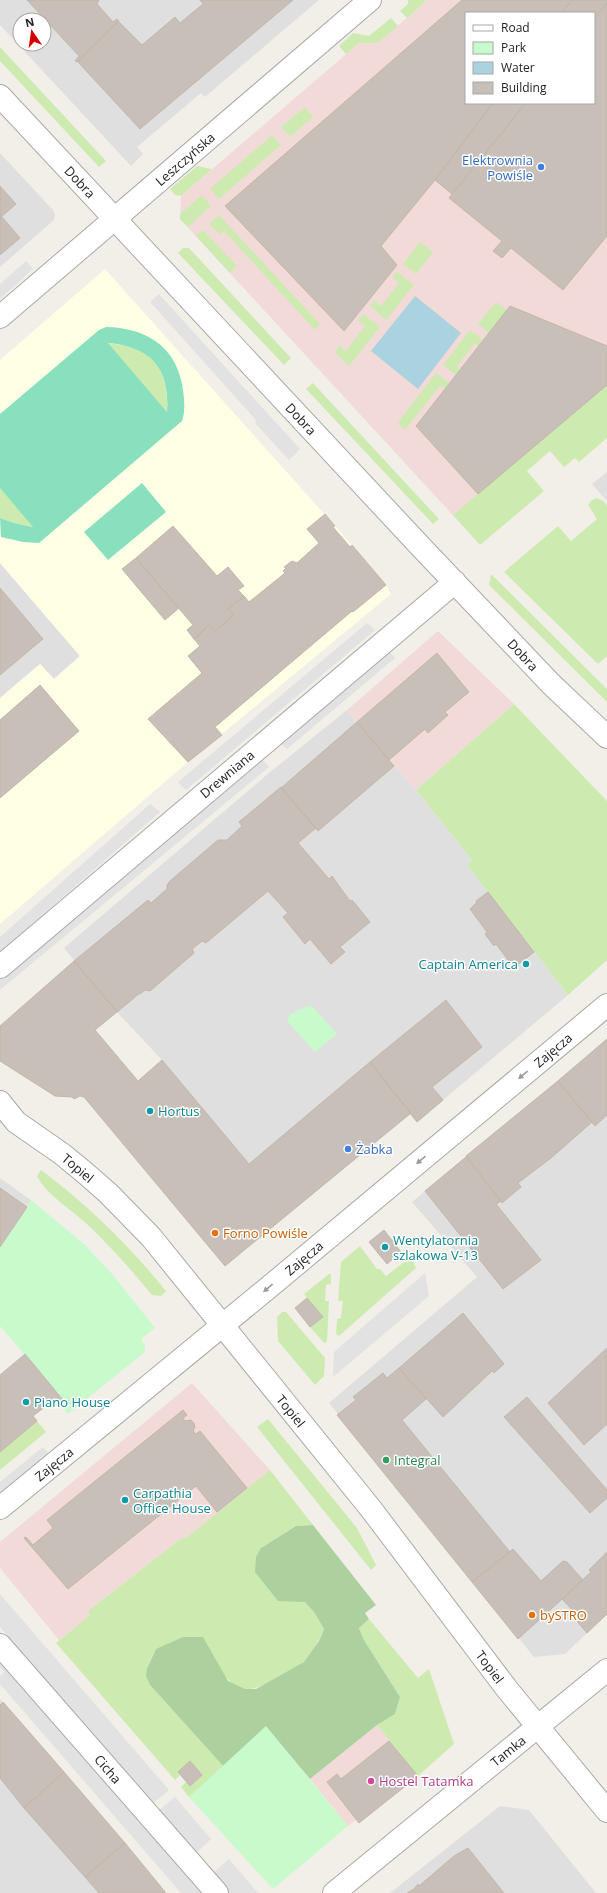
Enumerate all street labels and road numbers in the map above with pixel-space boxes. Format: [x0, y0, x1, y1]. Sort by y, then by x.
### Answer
street label: Leszczyńska [151, 128, 219, 190]
street label: Dobra [61, 162, 99, 202]
street label: Dobra [282, 399, 320, 439]
street label: Dobra [504, 635, 542, 675]
street label: Drewniana [196, 746, 258, 802]
street label: Zajęcza [530, 1029, 576, 1071]
street label: Topiel [58, 1149, 98, 1187]
street label: Zajęcza [281, 1237, 327, 1279]
street label: Topiel [272, 1391, 310, 1431]
street label: Zajęcza [31, 1443, 77, 1485]
street label: Topiel [472, 1647, 508, 1687]
street label: Tamka [487, 1731, 529, 1771]
street label: Cicha [90, 1751, 126, 1787]

